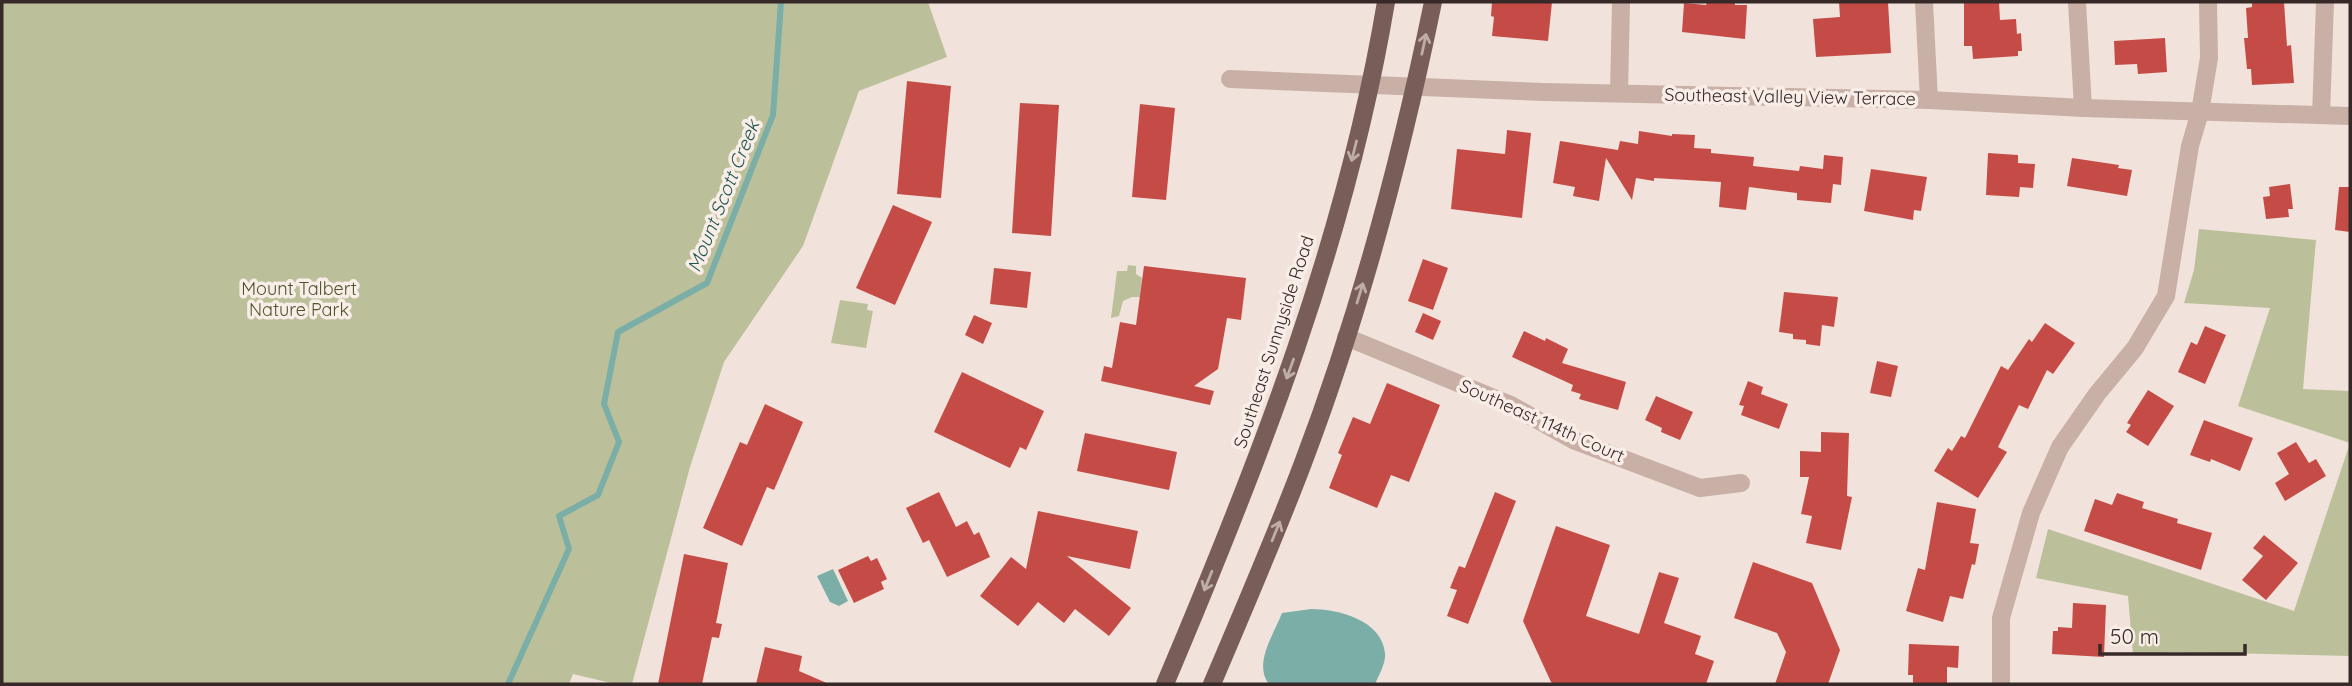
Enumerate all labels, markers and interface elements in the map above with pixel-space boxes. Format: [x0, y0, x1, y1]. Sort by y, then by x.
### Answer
one-way arrow [1417, 33, 1431, 56]
street label: Southeast Valley View Terrace [1664, 83, 1916, 110]
water label: Mount Scott Creek [682, 115, 765, 275]
one-way arrow [1347, 139, 1360, 162]
street label: Southeast Sunnyside Road [1228, 233, 1319, 451]
park label: Mount Talbert Nature Park [241, 277, 357, 321]
one-way arrow [1354, 282, 1367, 304]
one-way arrow [1283, 357, 1295, 379]
street label: Southeast 114th Court [1456, 374, 1628, 467]
one-way arrow [1270, 520, 1283, 542]
one-way arrow [1201, 570, 1214, 591]
scale bar [2100, 612, 2245, 656]
text: 50 m [2110, 623, 2159, 649]

